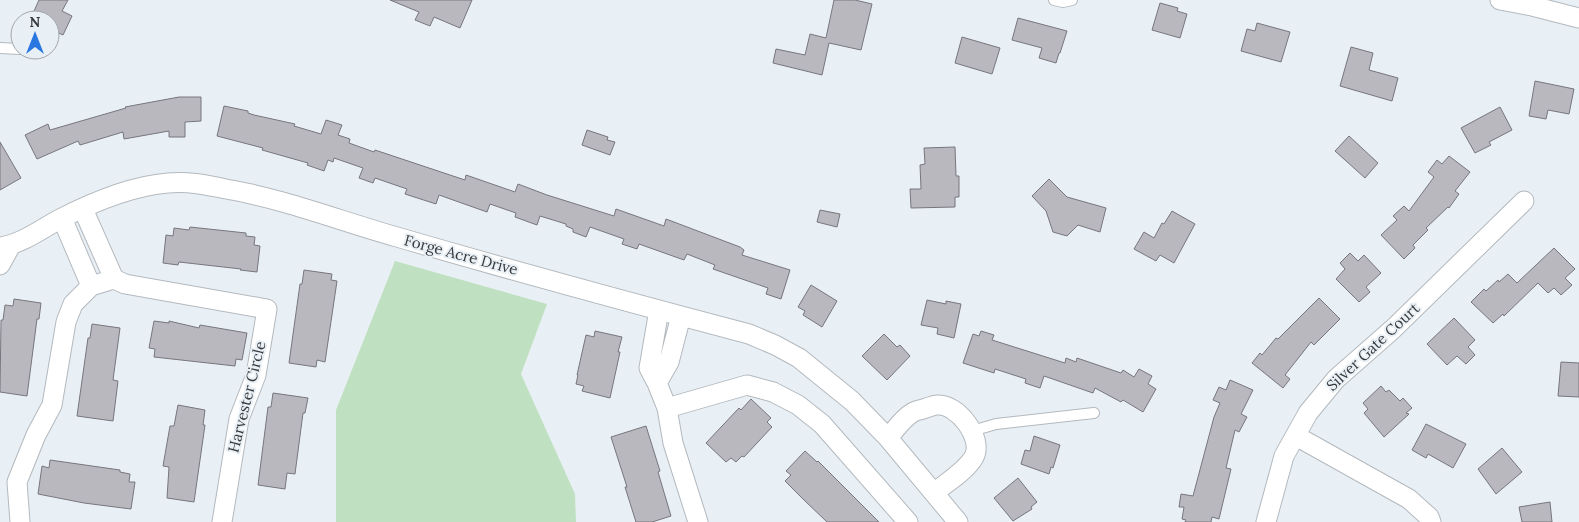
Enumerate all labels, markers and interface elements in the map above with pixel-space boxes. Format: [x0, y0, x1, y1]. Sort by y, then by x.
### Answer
north arrow [10, 10, 60, 60]
text: N [30, 13, 41, 31]
street label: Forge Acre Drive [402, 230, 520, 279]
street label: Silver Gate Court [1322, 299, 1423, 395]
street label: Harvester Circle [223, 339, 270, 455]

